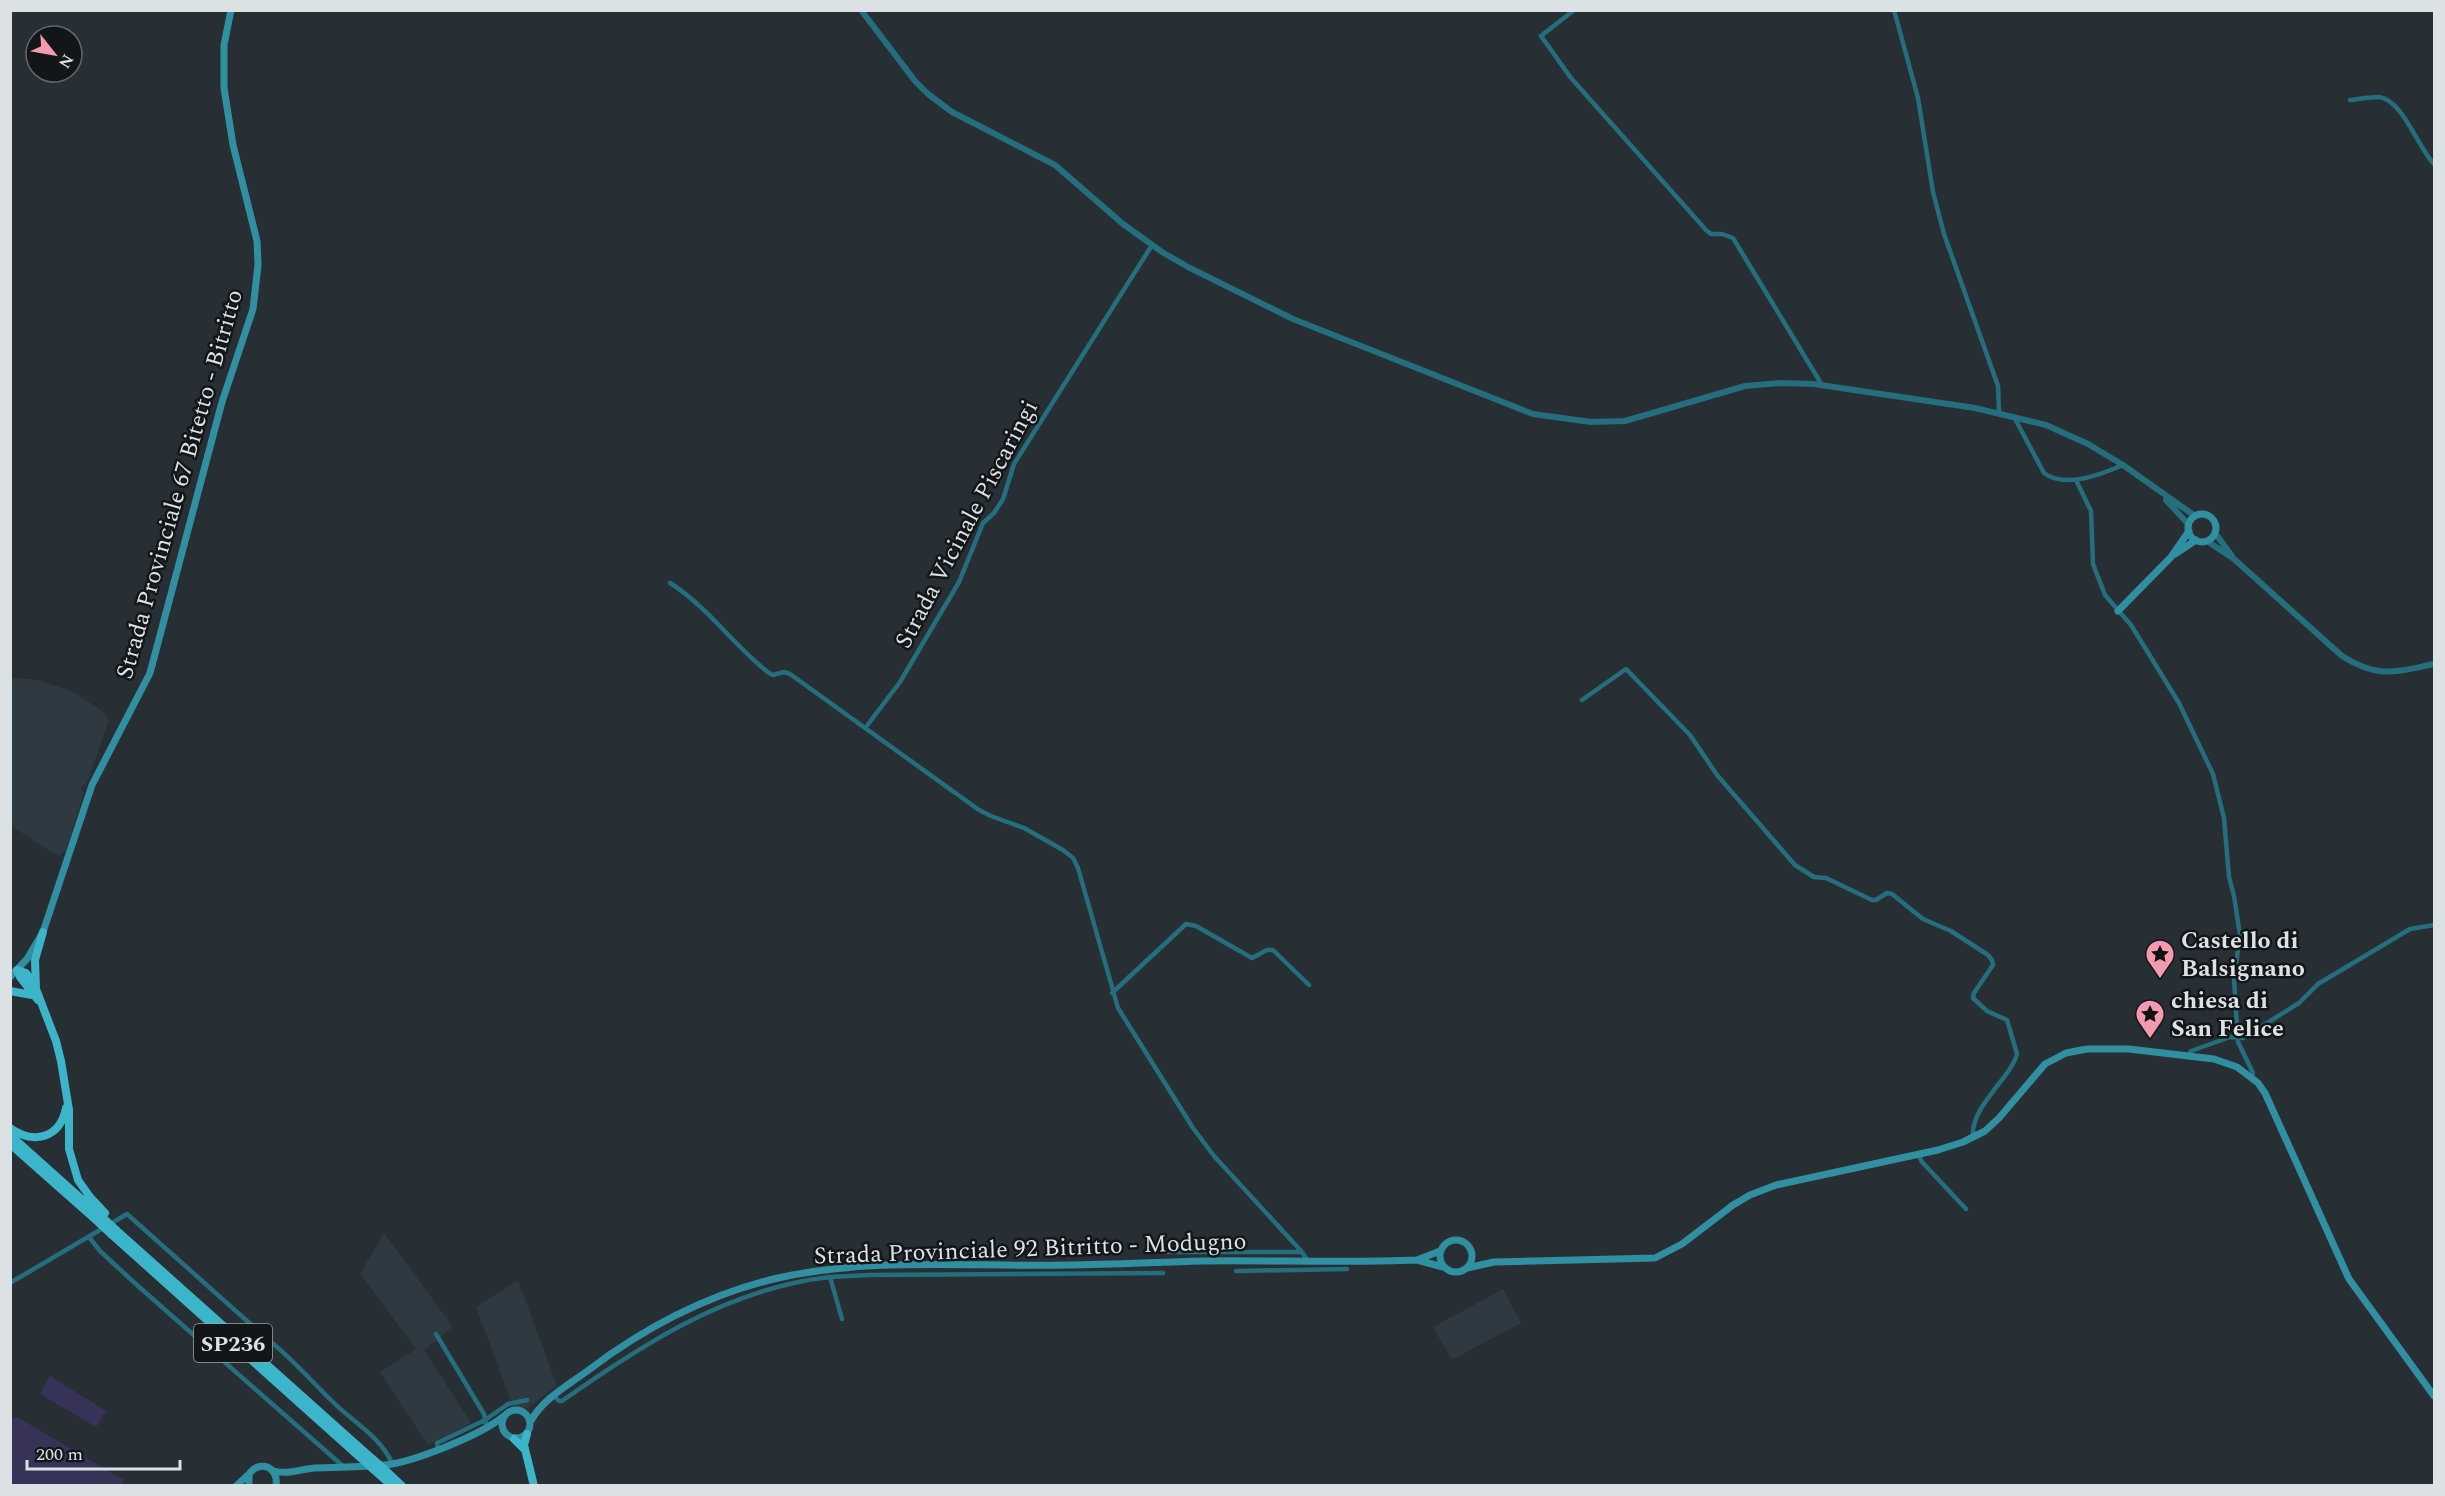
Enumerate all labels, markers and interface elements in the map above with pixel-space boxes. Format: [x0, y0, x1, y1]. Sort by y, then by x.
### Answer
north arrow [24, 24, 84, 84]
text: N [52, 49, 80, 73]
street label: Strada Provinciale 67 Bitetto - Bitritto [107, 285, 253, 683]
street label: Strada Vicinale Piscaringi [886, 394, 1048, 655]
place label: Castello di Balsignano [2181, 923, 2305, 987]
place icon: Castello di Balsignano [2144, 938, 2176, 980]
place label: chiesa di San Felice [2171, 983, 2284, 1047]
place icon: chiesa di San Felice [2134, 998, 2166, 1040]
street label: Strada Provinciale 92 Bitritto - Modugno [813, 1223, 1247, 1275]
road number: SP236 [194, 1324, 272, 1362]
scale bar [27, 1433, 180, 1471]
text: 200 m [36, 1441, 83, 1468]

